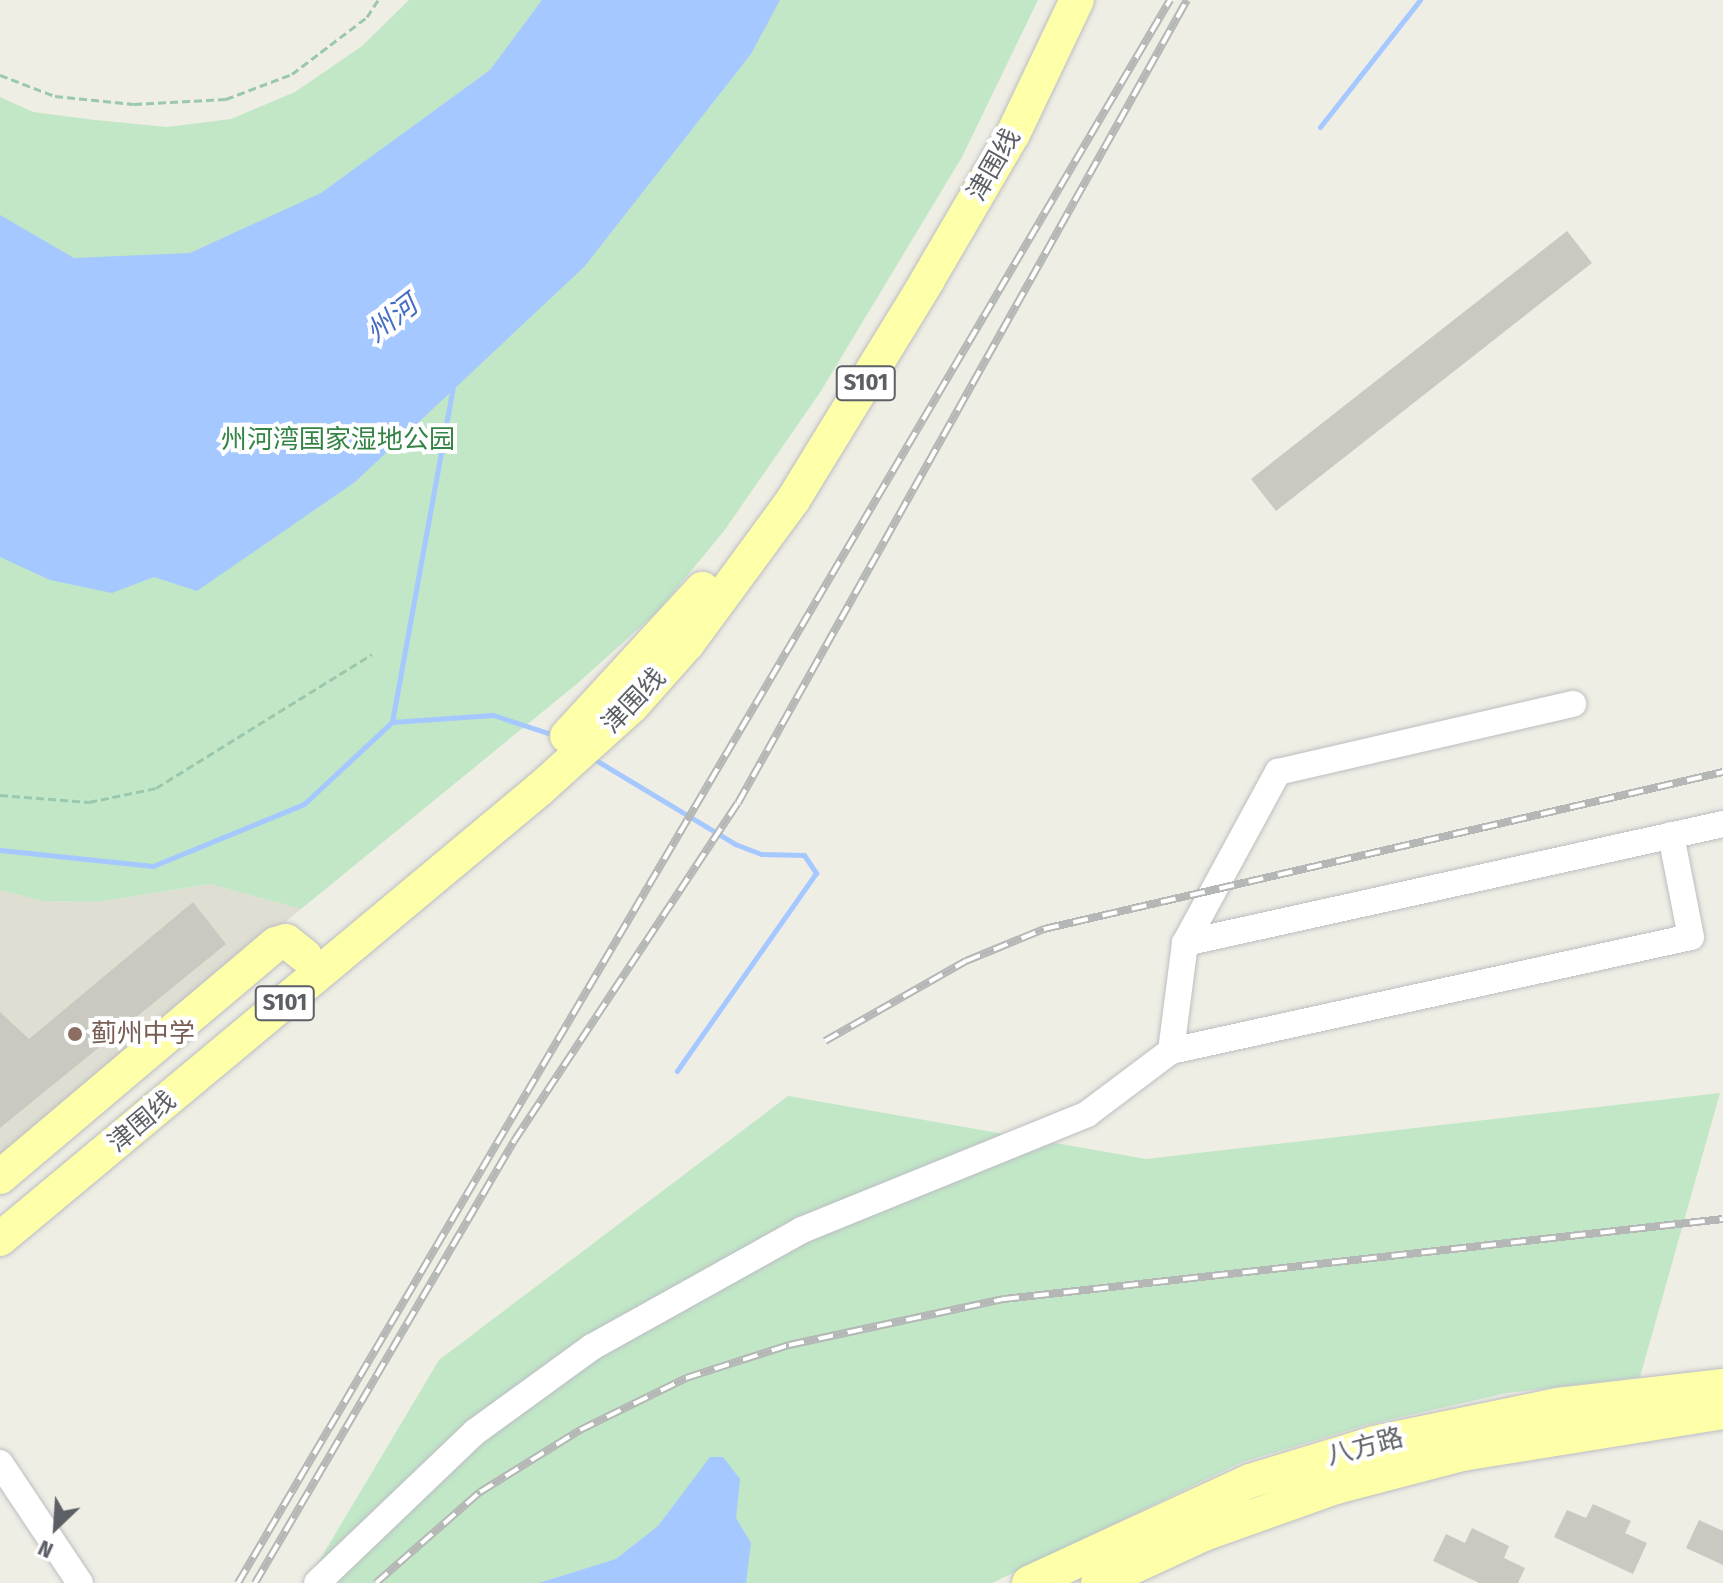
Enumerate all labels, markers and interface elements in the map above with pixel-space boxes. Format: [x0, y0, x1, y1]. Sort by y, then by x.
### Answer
street label: 津围线 [961, 123, 1027, 207]
water label: 州河 [360, 289, 424, 349]
road number: S101 [834, 363, 898, 403]
park label: 州河湾国家湿地公园 [221, 424, 455, 456]
street label: 津围线 [596, 662, 672, 740]
road number: S101 [253, 983, 317, 1023]
place label: 蓟州中学 [91, 1018, 195, 1050]
marker: 蓟州中学 [66, 1025, 84, 1043]
street label: 津围线 [102, 1085, 182, 1159]
street label: 八方路 [1323, 1422, 1407, 1472]
north arrow [16, 1487, 96, 1567]
text: N [34, 1534, 57, 1564]

